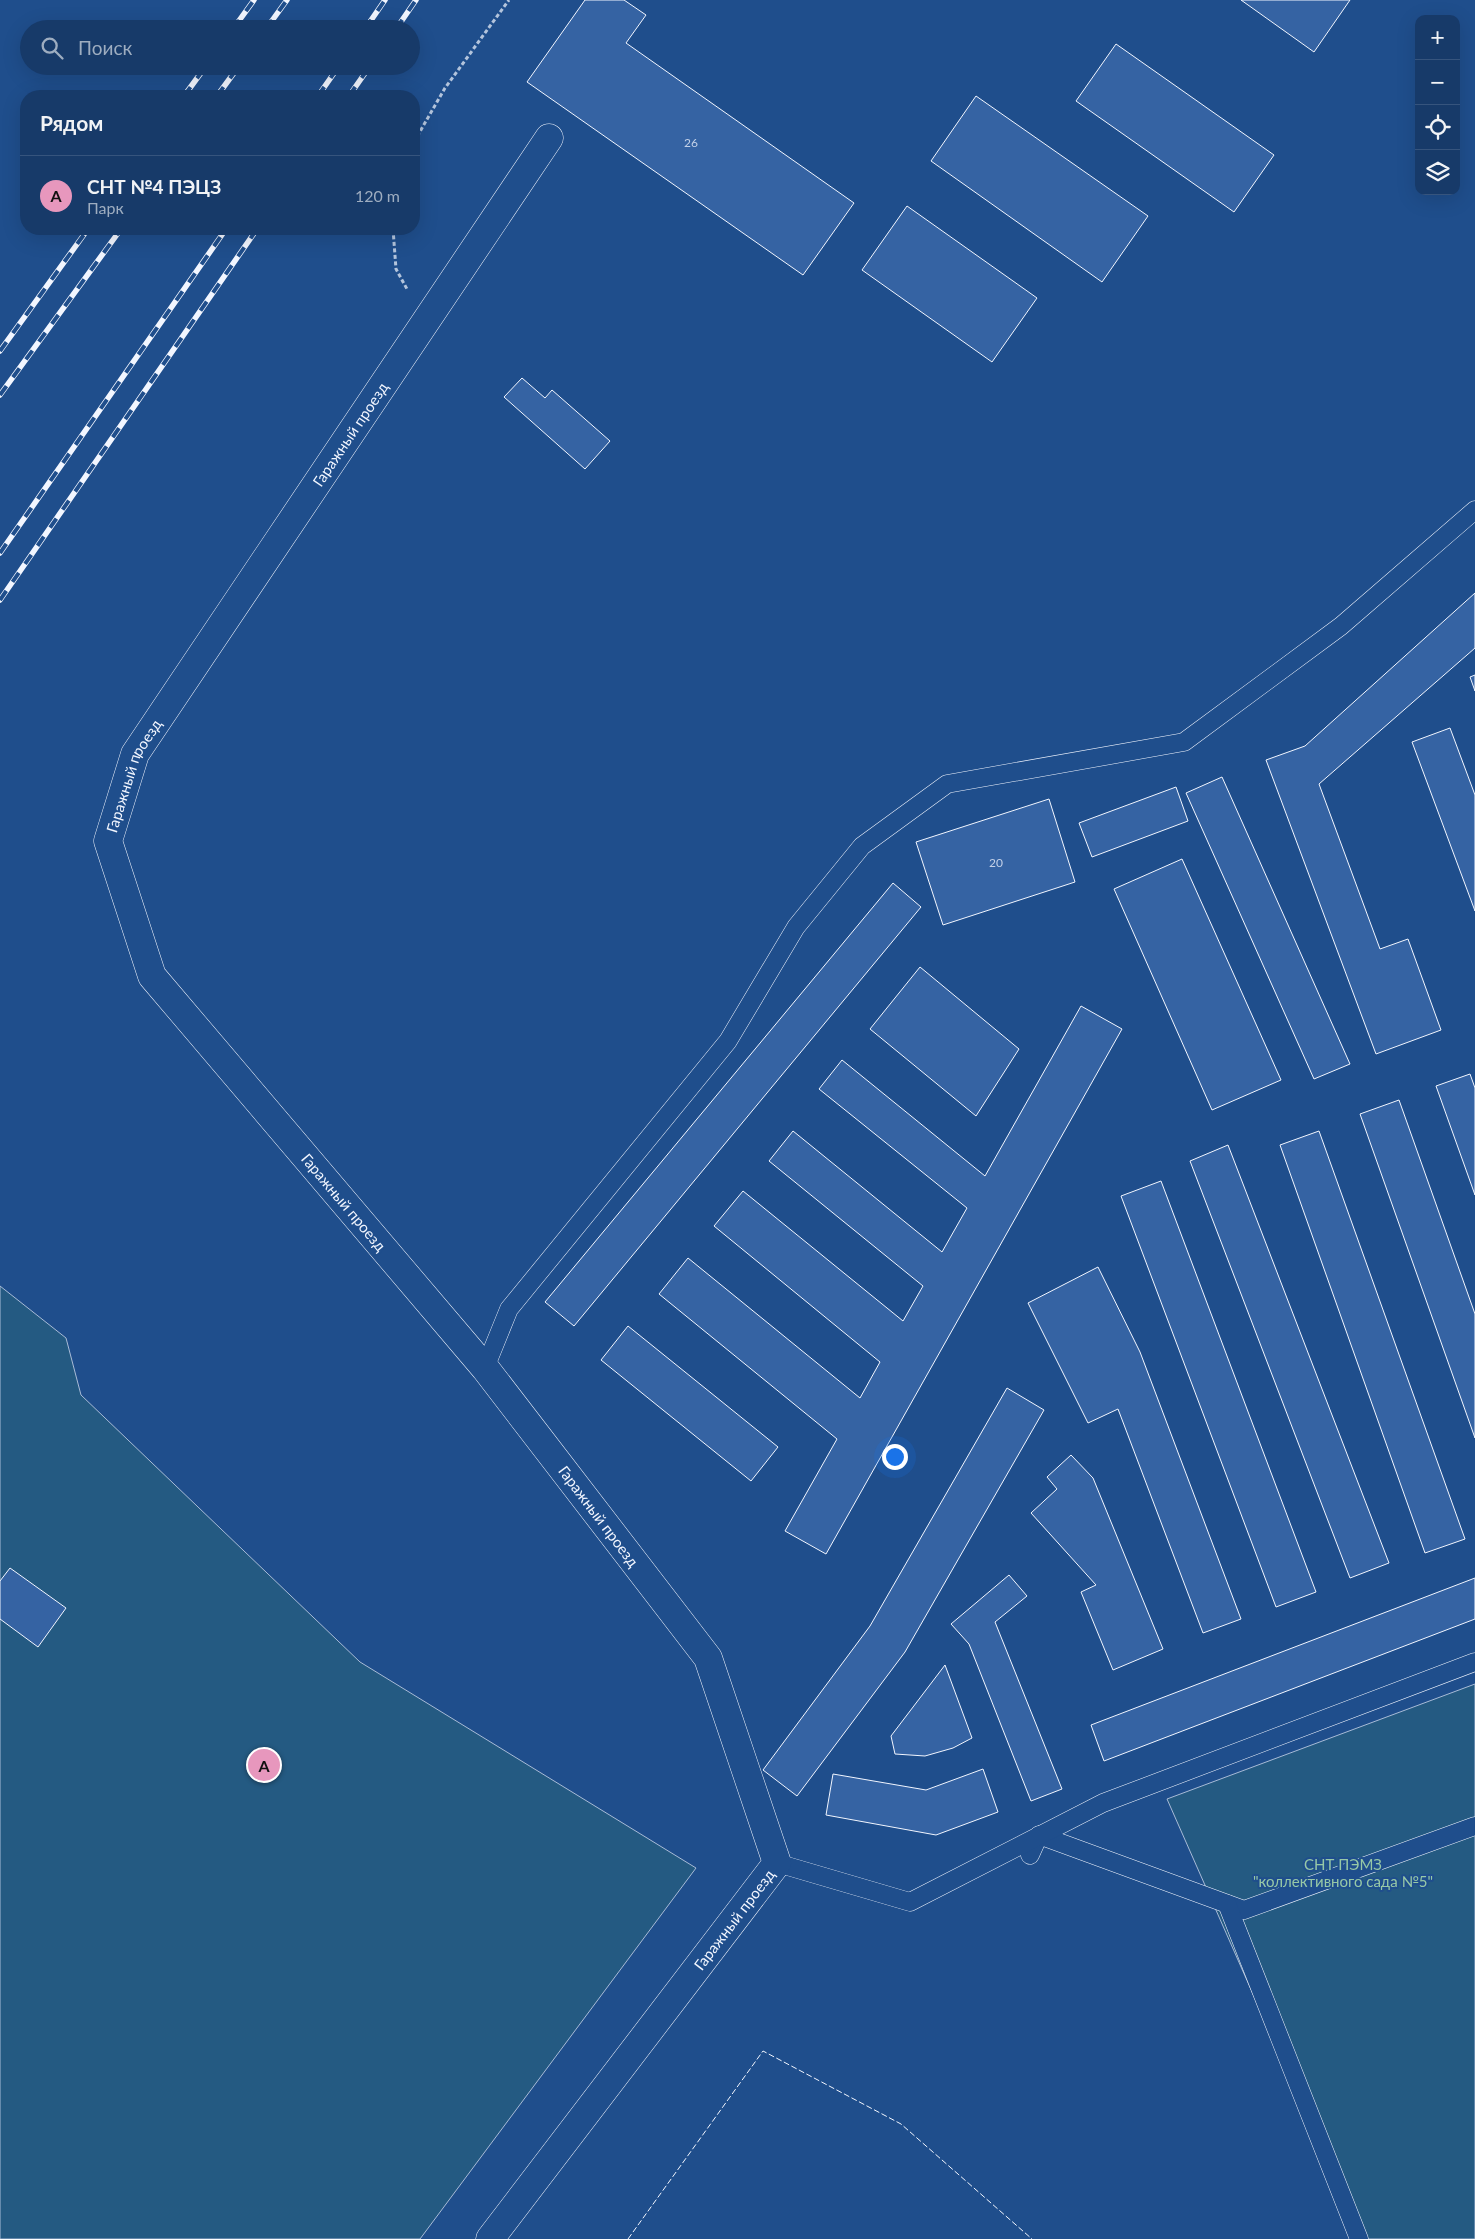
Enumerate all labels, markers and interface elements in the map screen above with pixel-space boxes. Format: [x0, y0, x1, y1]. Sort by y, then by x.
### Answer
map controls [1415, 15, 1460, 195]
button: + [1415, 15, 1460, 60]
search box [20, 20, 420, 75]
icon: search [38, 34, 66, 62]
text: Поиск [78, 36, 132, 59]
button: − [1415, 60, 1460, 105]
button: locate [1415, 105, 1460, 150]
text: Рядом [40, 110, 103, 135]
house number: 26 [684, 135, 698, 150]
button: layers [1415, 150, 1460, 195]
text: СНТ №4 ПЭЦЗ [87, 175, 221, 198]
text: A [50, 186, 62, 205]
text: 120 m [355, 186, 400, 205]
text: Парк [87, 198, 124, 217]
street label: Гаражный проезд [308, 378, 392, 490]
street label: Гаражный проезд [102, 715, 165, 835]
house number: 20 [989, 855, 1003, 870]
street label: Гаражный проезд [298, 1150, 390, 1254]
your location [882, 1444, 908, 1470]
street label: Гаражный проезд [555, 1462, 643, 1570]
pin: A [248, 1746, 280, 1784]
park label: СНТ ПЭМЗ "коллективного сада №5" [1253, 1855, 1433, 1890]
street label: Гаражный проезд [690, 1865, 778, 1973]

